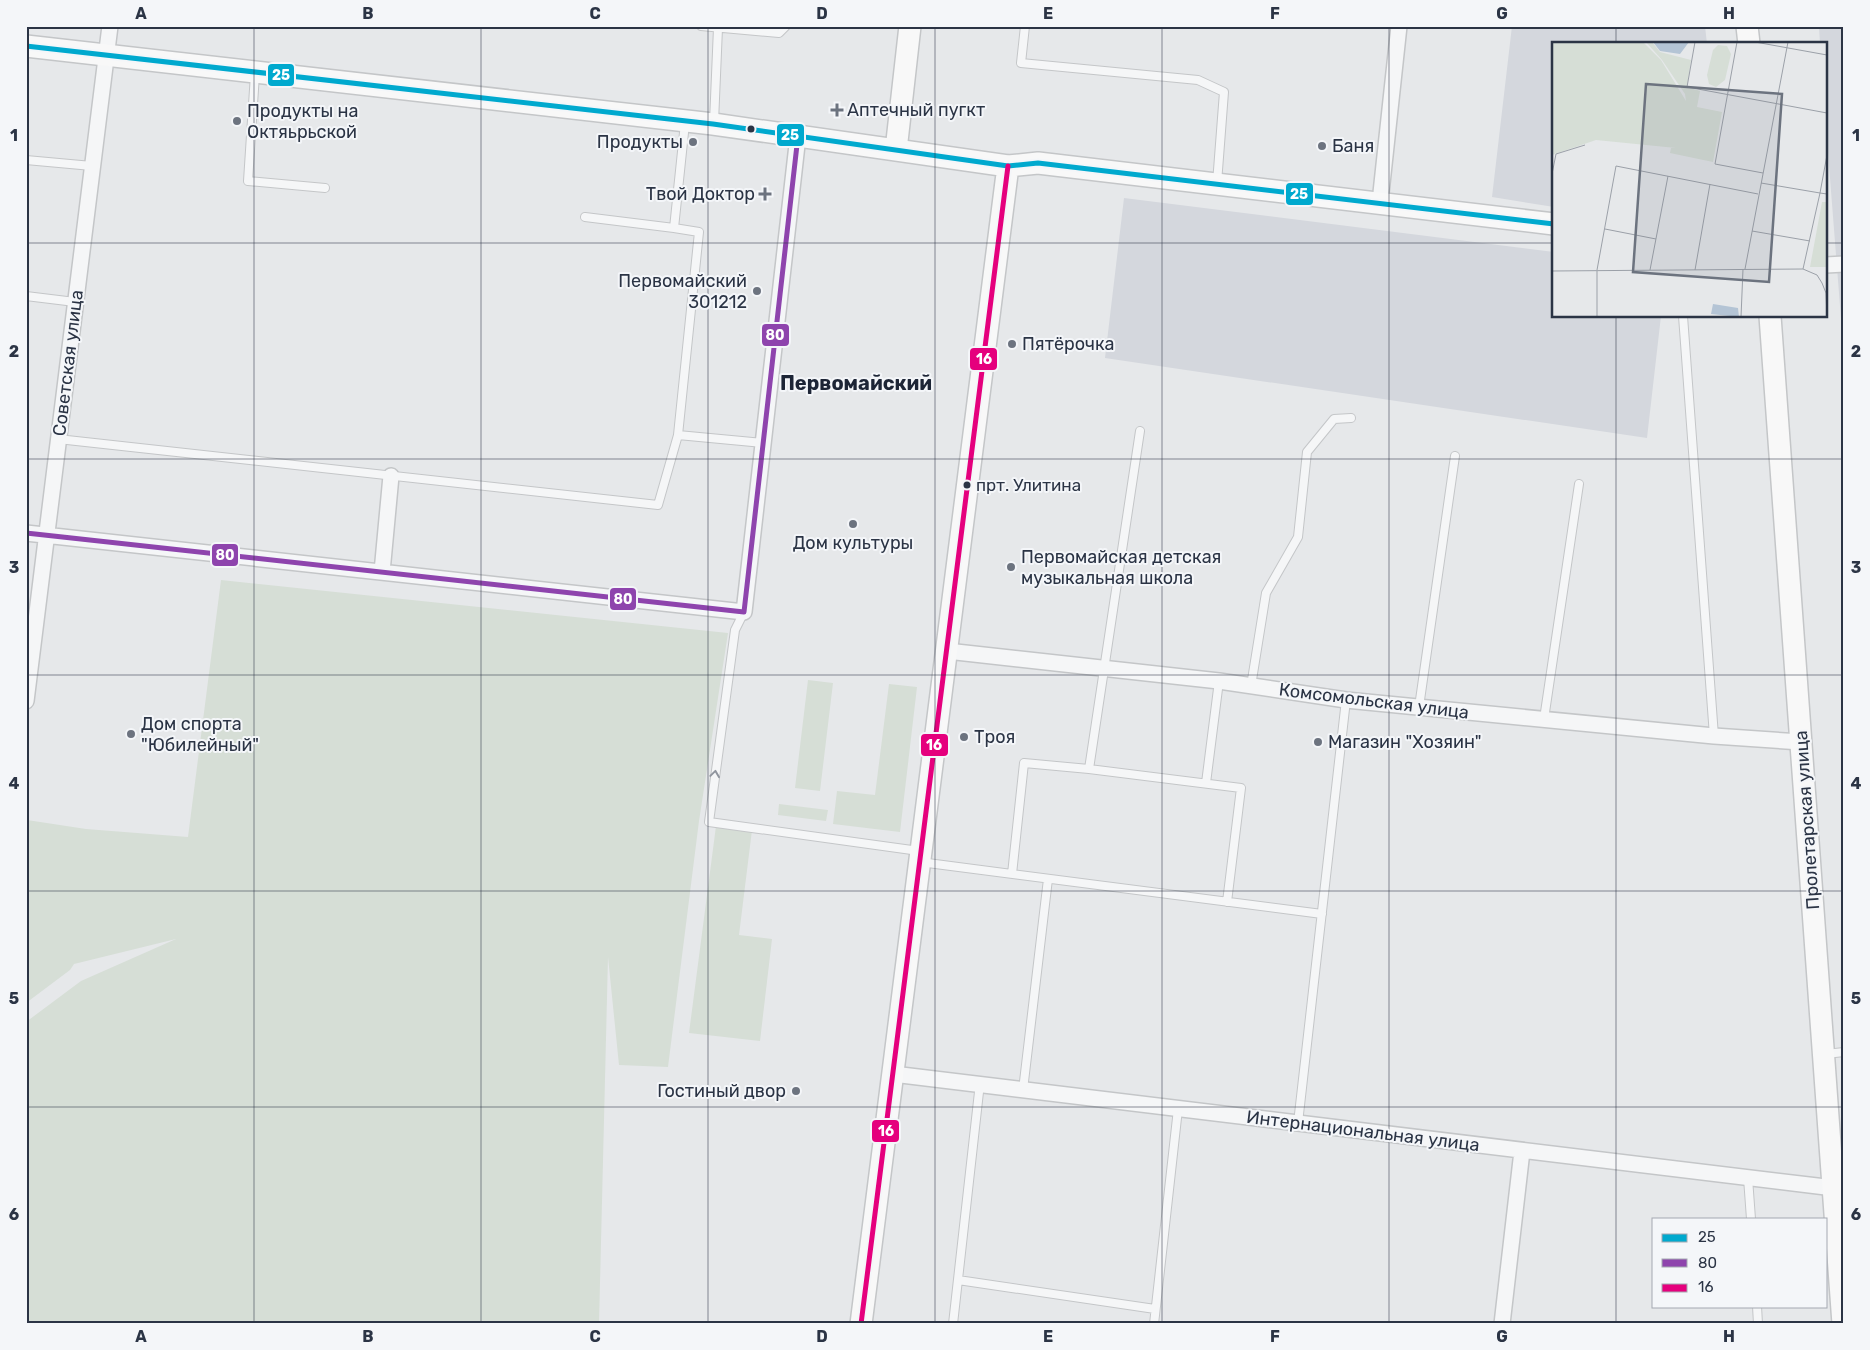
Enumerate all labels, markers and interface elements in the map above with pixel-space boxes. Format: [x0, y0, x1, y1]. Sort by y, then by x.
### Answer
text: A [135, 4, 147, 23]
text: B [362, 4, 374, 23]
text: C [589, 4, 601, 23]
text: D [816, 4, 828, 23]
text: E [1043, 4, 1053, 23]
text: F [1270, 4, 1280, 23]
text: G [1496, 4, 1508, 23]
text: H [1723, 4, 1735, 23]
inset map [1552, 42, 1828, 318]
line badge: 25 [267, 63, 295, 87]
text: 25 [272, 67, 290, 84]
place label: Аптечный пугкт [847, 99, 985, 121]
place label: Продукты на Октяьрьской [247, 100, 359, 143]
marker: Аптечный пугкт [831, 104, 843, 116]
marker: Продукты на Октяьрьской [231, 115, 243, 127]
line badge: 25 [776, 123, 805, 147]
unlabelled marker [746, 124, 756, 134]
text: 1 [10, 126, 18, 145]
text: 1 [1852, 126, 1860, 145]
text: 25 [781, 127, 799, 144]
place label: Продукты [597, 131, 683, 153]
place label: Баня [1332, 135, 1374, 157]
marker: Продукты [687, 136, 699, 148]
marker: Баня [1316, 140, 1328, 152]
line badge: 25 [1285, 182, 1314, 206]
place label: Твой Доктор [646, 183, 755, 205]
text: 25 [1290, 186, 1308, 203]
marker: Твой Доктор [759, 188, 771, 200]
place label: Первомайский 301212 [618, 270, 747, 313]
marker: Первомайский 301212 [751, 285, 763, 297]
street label: Советская улица [48, 289, 88, 437]
line badge: 80 [761, 323, 790, 347]
text: 80 [766, 327, 785, 344]
place label: Пятёрочка [1022, 333, 1115, 355]
marker: Пятёрочка [1006, 338, 1018, 350]
text: 2 [9, 342, 19, 361]
text: 2 [1851, 342, 1861, 361]
line badge: 16 [969, 347, 998, 371]
text: 16 [976, 351, 992, 368]
district label: Первомайский [780, 371, 932, 395]
place label: прт. Улитина [976, 475, 1081, 495]
marker: прт. Улитина [962, 480, 972, 490]
marker: Дом культуры [847, 518, 859, 530]
place label: Дом культуры [793, 532, 913, 554]
line badge: 80 [211, 543, 239, 567]
place label: Первомайская детская музыкальная школа [1021, 546, 1221, 589]
text: 80 [216, 547, 235, 564]
text: 3 [9, 558, 19, 577]
text: 3 [1851, 558, 1861, 577]
marker: Первомайская детская музыкальная школа [1005, 561, 1017, 573]
line badge: 80 [609, 587, 637, 611]
text: 80 [614, 591, 633, 608]
street label: Комсомольская улица [1278, 678, 1470, 724]
place label: Дом спорта "Юбилейный" [141, 713, 259, 756]
place label: Троя [974, 726, 1015, 748]
marker: Дом спорта "Юбилейный" [125, 728, 137, 740]
street label: Пролетарская улица [1790, 730, 1824, 910]
marker: Троя [958, 731, 970, 743]
place label: Магазин "Хозяин" [1328, 731, 1481, 753]
line badge: 16 [920, 733, 949, 757]
marker: Магазин "Хозяин" [1312, 736, 1324, 748]
text: 16 [926, 737, 942, 754]
one-way arrow [709, 770, 720, 778]
text: 4 [9, 774, 20, 793]
text: 4 [1851, 774, 1862, 793]
text: 5 [9, 989, 19, 1008]
text: 5 [1851, 989, 1861, 1008]
place label: Гостиный двор [657, 1080, 786, 1102]
marker: Гостиный двор [790, 1085, 802, 1097]
street label: Интернациональная улица [1245, 1106, 1481, 1156]
line badge: 16 [871, 1119, 900, 1143]
text: 16 [878, 1123, 894, 1140]
text: 6 [9, 1205, 19, 1224]
text: 6 [1851, 1205, 1861, 1224]
legend [1652, 1218, 1828, 1308]
text: 25 [1698, 1228, 1716, 1246]
text: 80 [1698, 1254, 1717, 1272]
text: 16 [1698, 1278, 1713, 1296]
text: A [135, 1327, 147, 1346]
text: B [362, 1327, 374, 1346]
text: C [589, 1327, 601, 1346]
text: D [816, 1327, 828, 1346]
text: E [1043, 1327, 1053, 1346]
text: F [1270, 1327, 1280, 1346]
text: G [1496, 1327, 1508, 1346]
text: H [1723, 1327, 1735, 1346]

